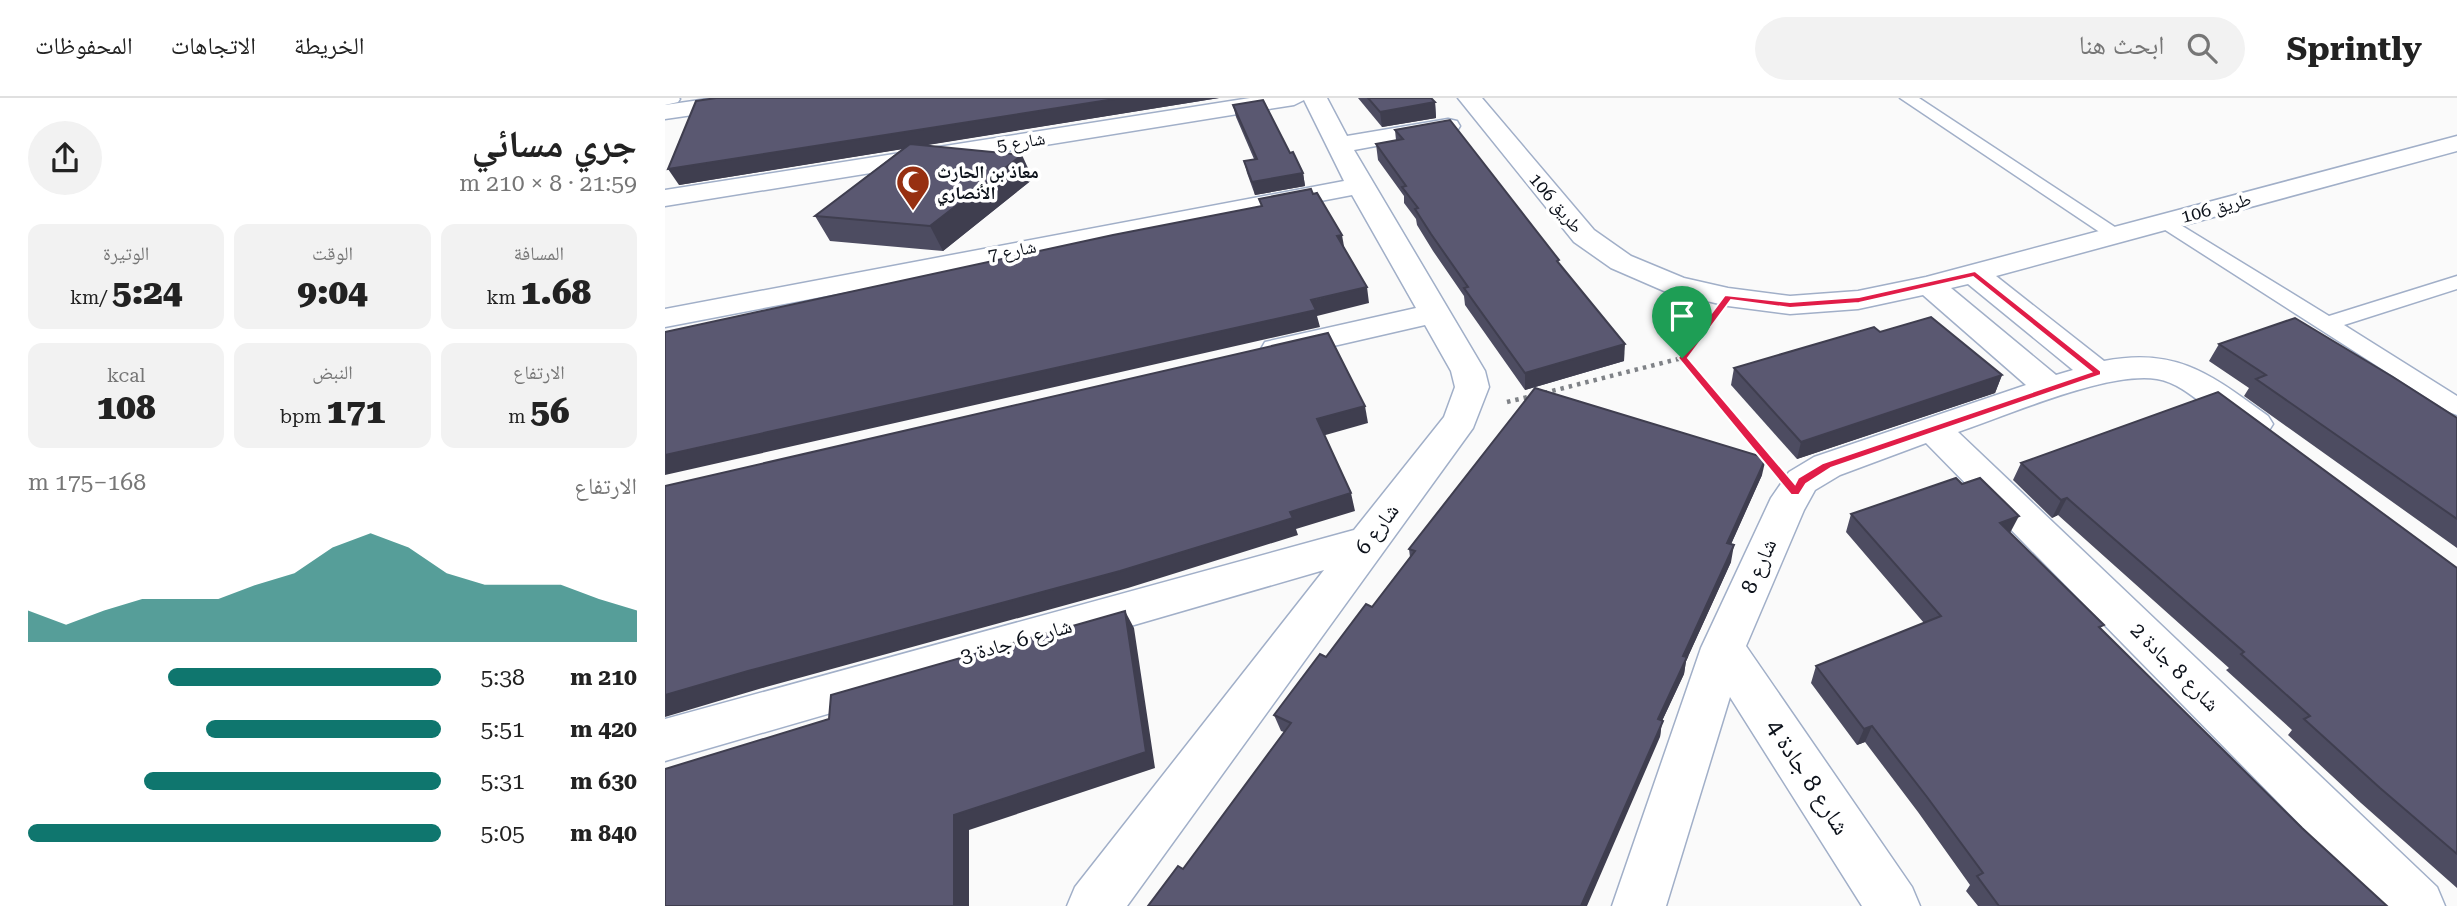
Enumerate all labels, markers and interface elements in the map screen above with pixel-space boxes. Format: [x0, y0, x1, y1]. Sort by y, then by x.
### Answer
search box [1755, 17, 2245, 80]
icon: search [2183, 29, 2221, 67]
text: Sprintly [2287, 29, 2422, 68]
text: ابحث هنا [2079, 30, 2165, 60]
text: المحفوظات [35, 32, 133, 60]
text: الاتجاهات [171, 32, 256, 60]
text: الخريطة [294, 32, 365, 60]
button: share [28, 121, 102, 195]
text: جري مسائي [471, 122, 637, 166]
street label: شارع 5 [995, 127, 1047, 157]
place label: معاذ بن الحارث الأنصاري [937, 161, 1039, 207]
mosque icon: معاذ بن الحارث الأنصاري [894, 163, 932, 212]
street label: طريق 106 [1525, 168, 1587, 238]
text: 21:59 · 8 × 210 m [459, 170, 637, 197]
street label: طريق 106 [2179, 188, 2253, 228]
street label: شارع 7 [986, 236, 1038, 266]
text: الوتيرة [103, 242, 149, 265]
text: الوقت [312, 242, 353, 265]
text: المسافة [514, 242, 564, 265]
text: 5:24 [112, 272, 182, 313]
text: 9:04 [297, 272, 368, 313]
text: 1.68 [521, 272, 591, 313]
text: /km [70, 286, 112, 309]
text: km [487, 286, 521, 309]
pin [1652, 286, 1712, 358]
icon: arrive [1663, 297, 1701, 335]
text: النبض [312, 361, 353, 384]
text: الارتفاع [513, 361, 565, 384]
text: kcal [107, 364, 145, 387]
text: 108 [97, 387, 156, 428]
text: 171 [327, 391, 385, 432]
text: 56 [530, 391, 570, 432]
text: bpm [280, 405, 327, 428]
text: m [508, 405, 530, 428]
text: 168–175 m [28, 469, 146, 496]
text: الارتفاع [574, 473, 637, 500]
street label: شارع 6 [1350, 499, 1405, 560]
street label: شارع 8 [1736, 535, 1782, 597]
street label: شارع 6 جادة 3 [957, 614, 1075, 669]
street label: شارع 8 جادة 2 [2125, 618, 2224, 717]
text: 5:38 [480, 664, 525, 691]
text: 210 m [570, 664, 637, 691]
street label: شارع 8 جادة 4 [1760, 714, 1856, 840]
text: 5:51 [480, 716, 525, 743]
text: 420 m [570, 716, 637, 743]
text: 5:31 [480, 768, 525, 795]
text: 630 m [570, 768, 637, 795]
text: 5:05 [480, 820, 525, 847]
text: 840 m [570, 820, 637, 847]

